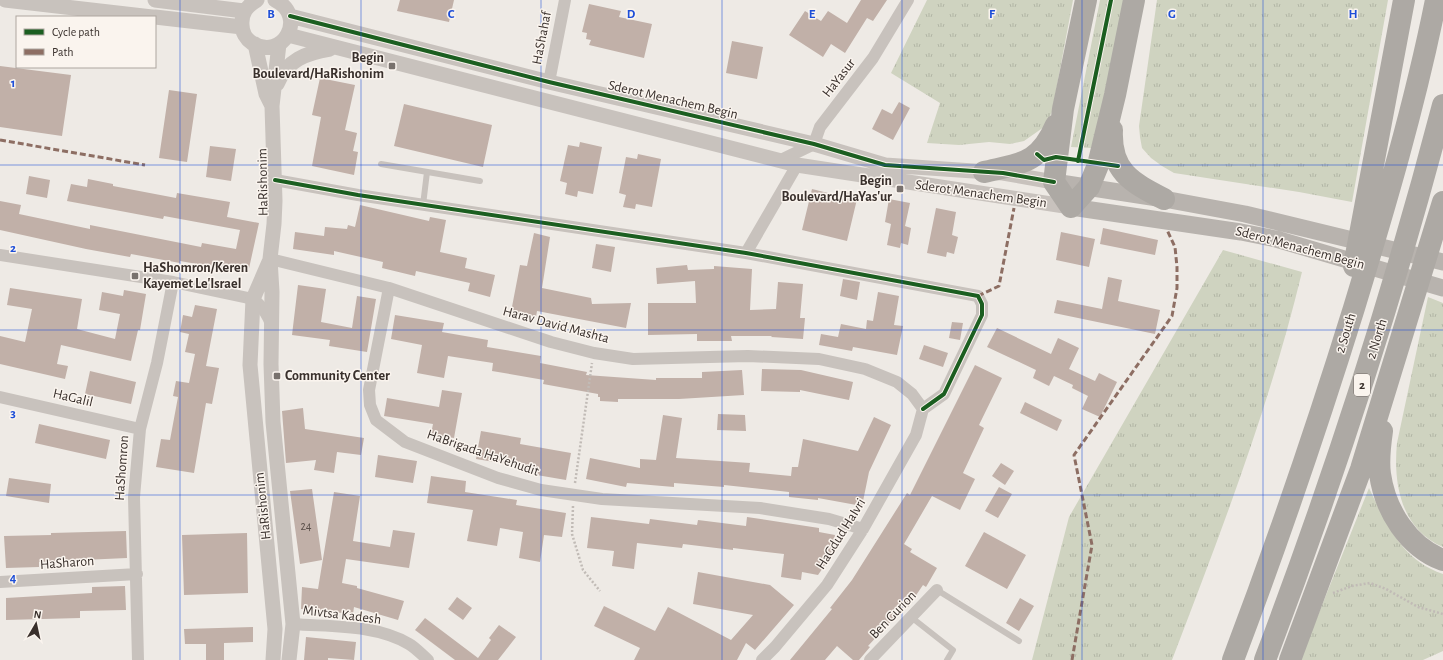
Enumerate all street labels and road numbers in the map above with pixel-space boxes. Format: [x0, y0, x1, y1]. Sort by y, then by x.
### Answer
street label: HaShahaf [530, 10, 554, 66]
street label: HaYasur [820, 56, 859, 100]
street label: Sderot Menachem Begin [607, 78, 739, 122]
street label: HaRishonim [255, 148, 271, 216]
street label: Sderot Menachem Begin [914, 178, 1048, 210]
street label: Sderot Menachem Begin [1234, 224, 1366, 272]
street label: Harav David Mashta [501, 304, 611, 346]
street label: 2 South [1333, 311, 1359, 355]
street label: 2 North [1364, 317, 1390, 361]
road number: 2 [1354, 374, 1370, 396]
street label: HaGalil [52, 387, 94, 409]
street label: HaBrigada HaYehudit [425, 427, 541, 479]
street label: HaShomron [113, 435, 131, 501]
street label: HaRishonim [252, 471, 274, 541]
street label: HaGdud HaIvri [814, 496, 868, 572]
street label: HaSharon [39, 554, 95, 572]
street label: Ben Gurion [867, 588, 919, 642]
street label: Mivtsa Kadesh [302, 603, 382, 627]

